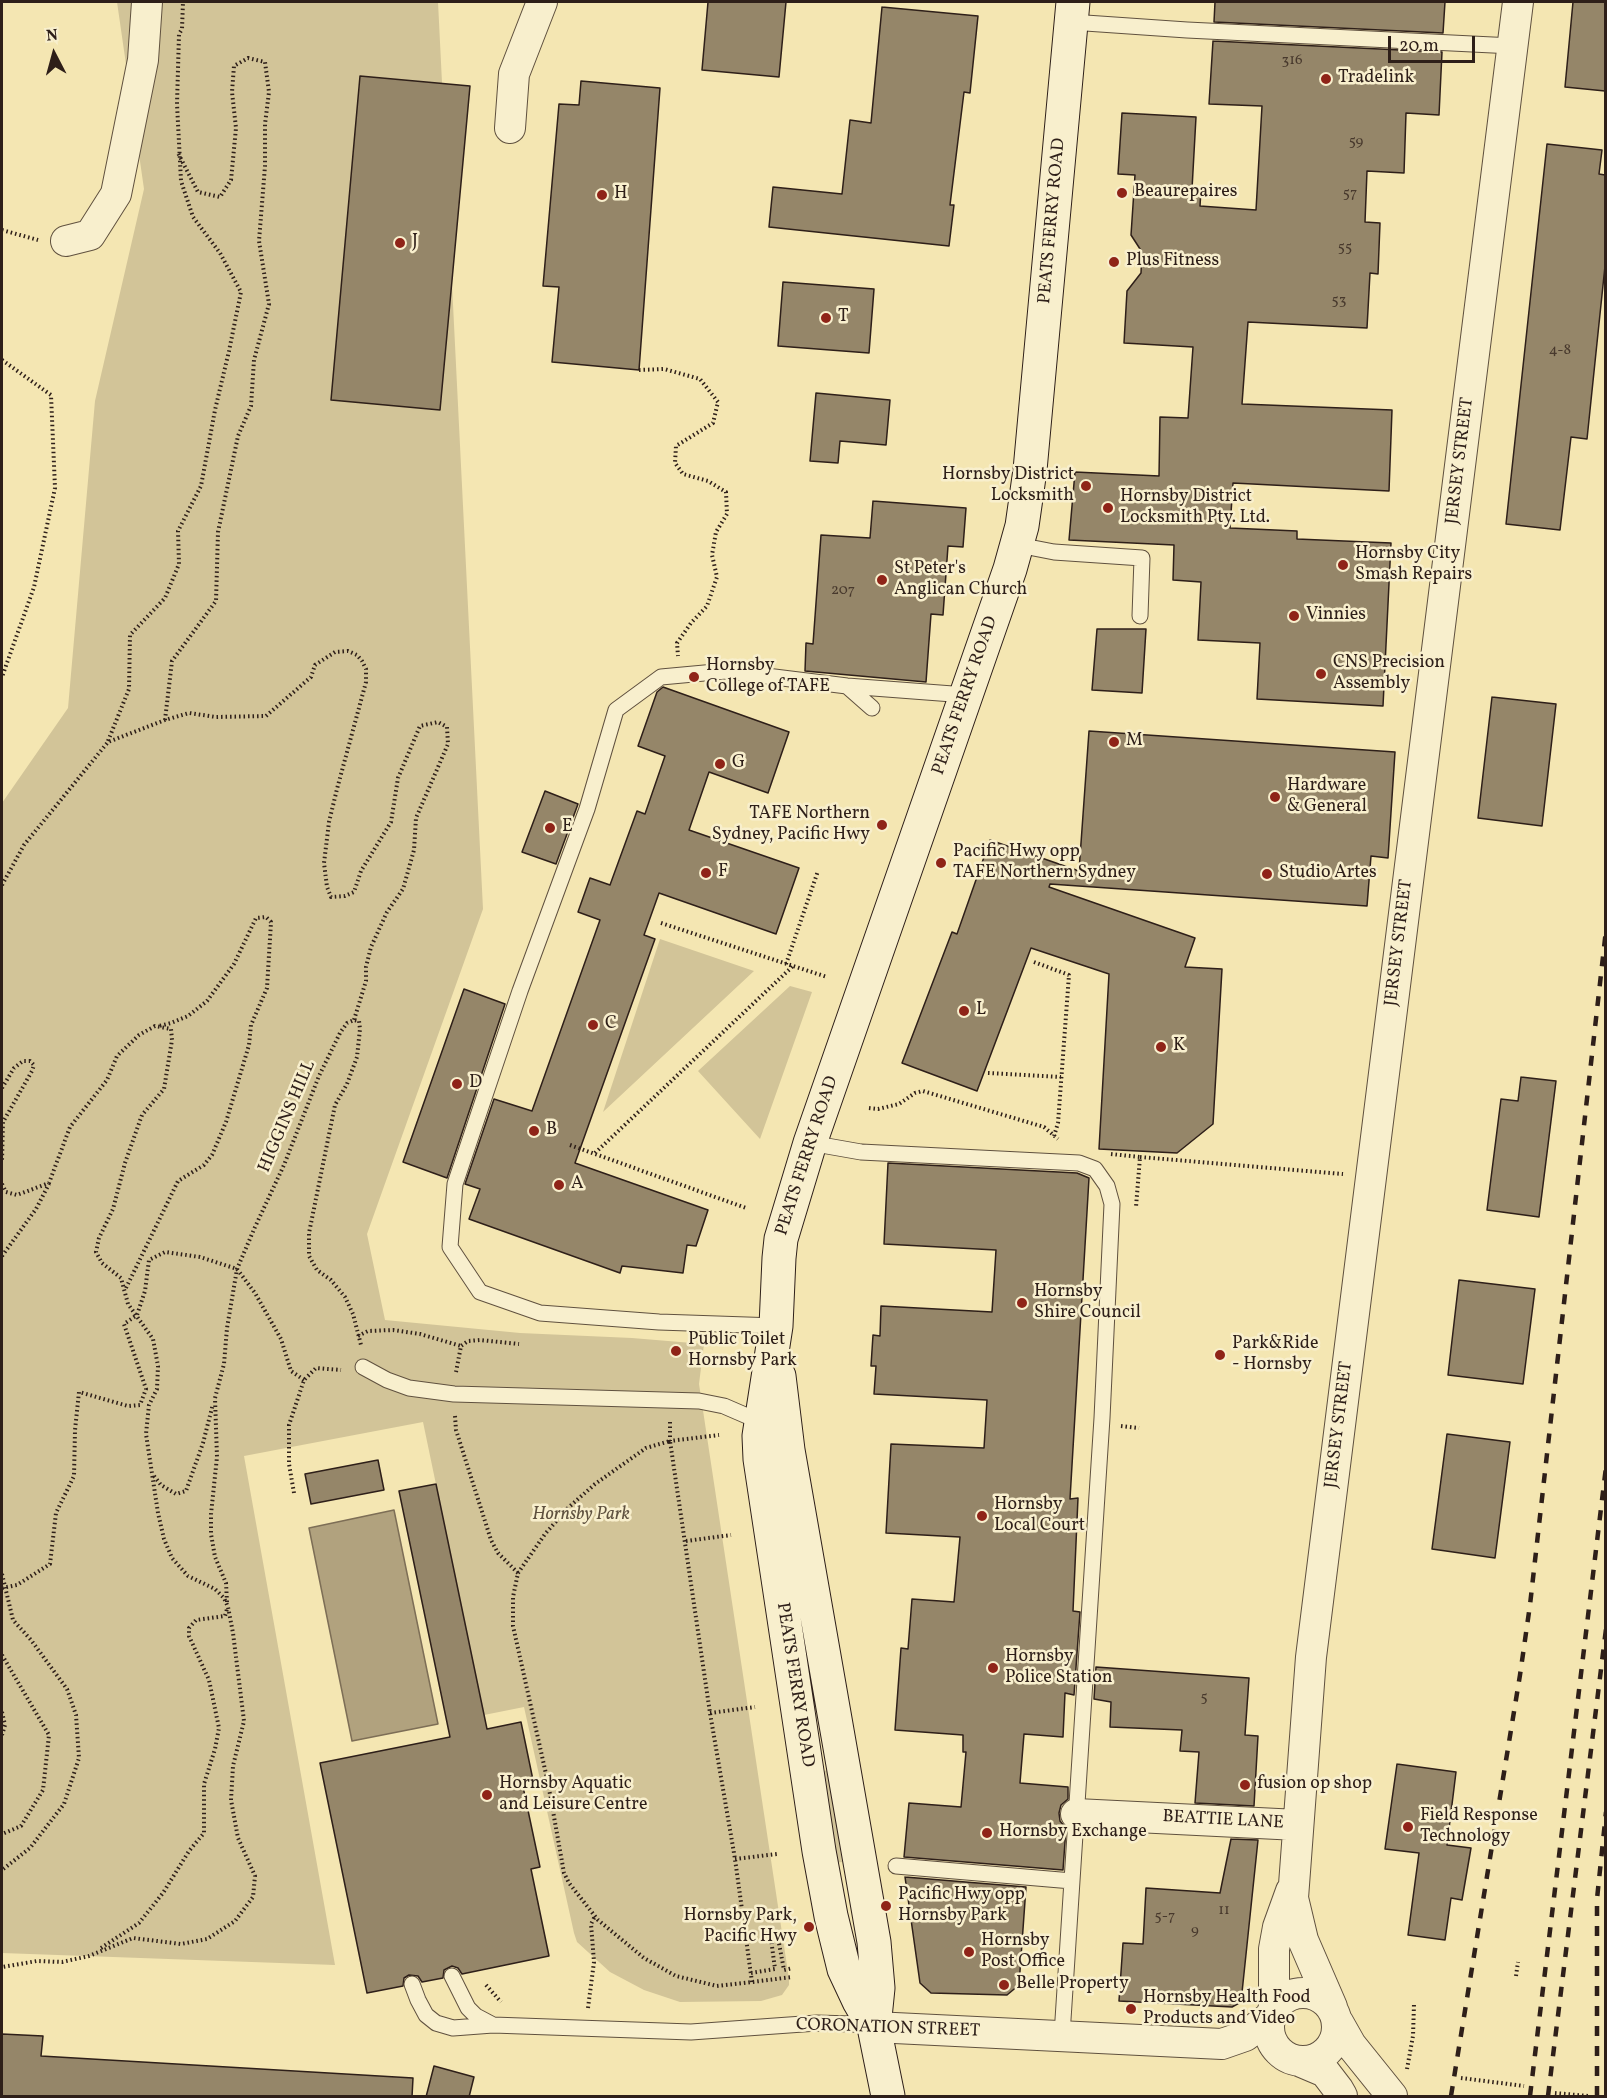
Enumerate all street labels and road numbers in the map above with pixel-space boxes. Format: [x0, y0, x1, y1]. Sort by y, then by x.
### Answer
street label: PEATS FERRY ROAD [1035, 137, 1071, 305]
street label: JERSEY STREET [1442, 396, 1480, 526]
street label: PEATS FERRY ROAD [929, 614, 1003, 778]
street label: JERSEY STREET [1381, 878, 1419, 1008]
street label: HIGGINS HILL [255, 1058, 321, 1176]
street label: PEATS FERRY ROAD [772, 1074, 844, 1238]
street label: JERSEY STREET [1321, 1360, 1359, 1490]
street label: PEATS FERRY ROAD [770, 1601, 818, 1769]
street label: BEATTIE LANE [1162, 1807, 1284, 1835]
street label: CORONATION STREET [795, 2015, 981, 2043]

